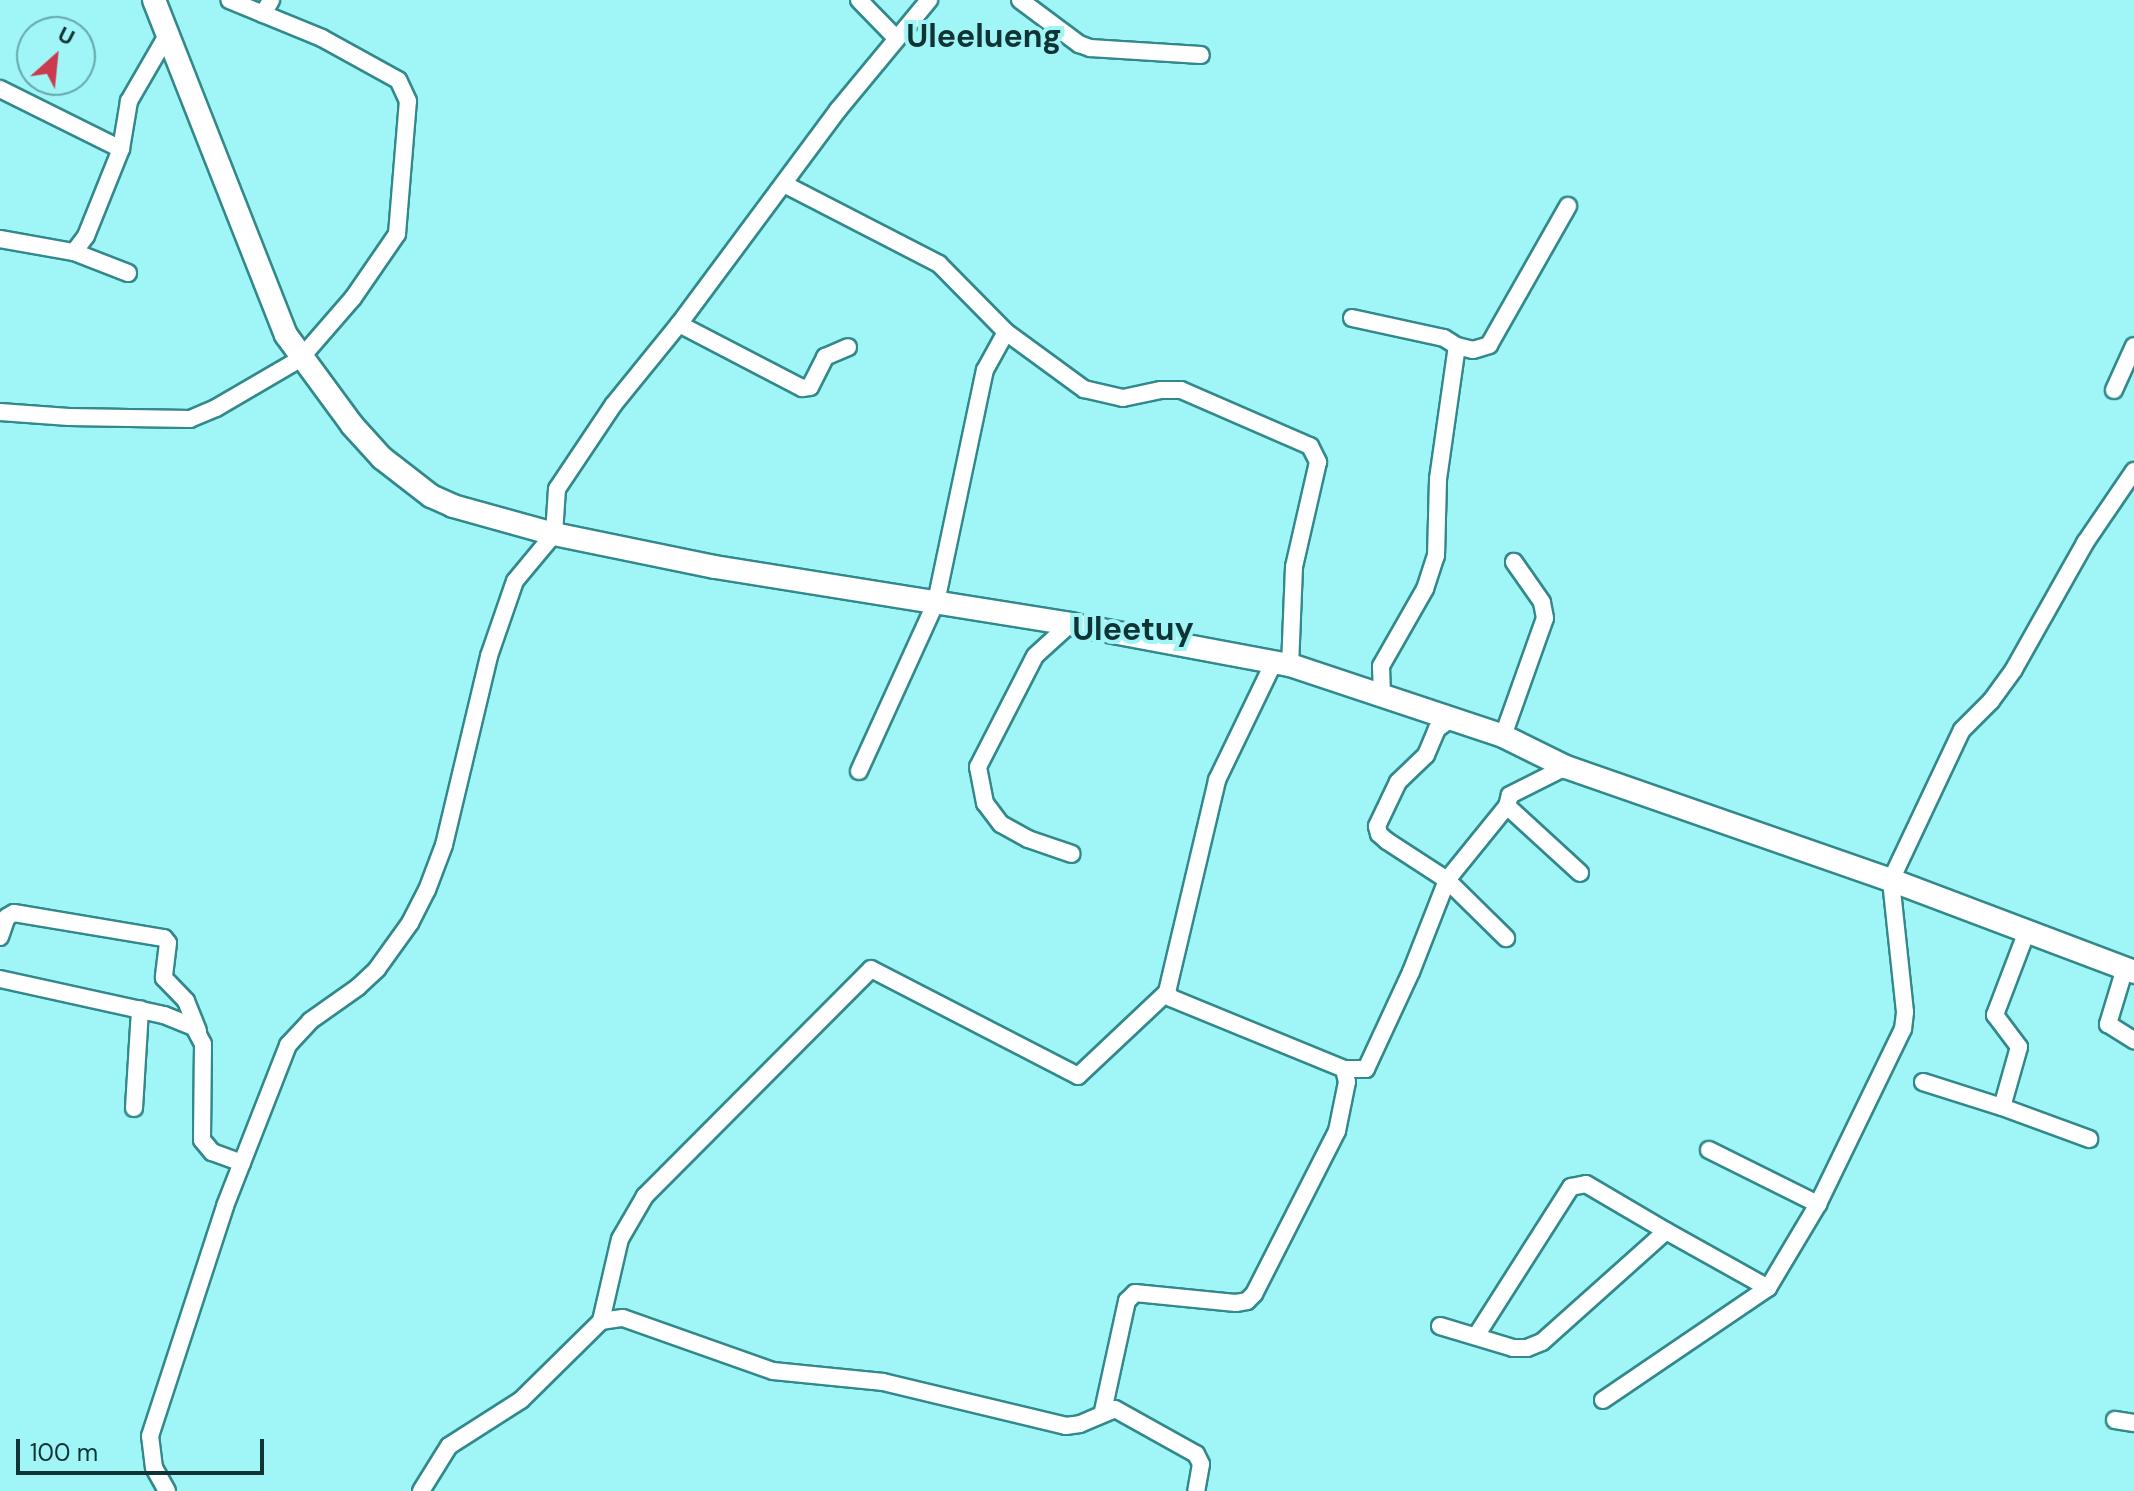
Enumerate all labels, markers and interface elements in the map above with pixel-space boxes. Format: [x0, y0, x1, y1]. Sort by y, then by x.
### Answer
north arrow [16, 16, 96, 96]
district label: Uleelueng [906, 17, 1062, 55]
text: U [53, 20, 80, 52]
district label: Uleetuy [1072, 610, 1194, 648]
scale bar [20, 1423, 268, 1473]
text: 100 m [30, 1437, 98, 1468]

